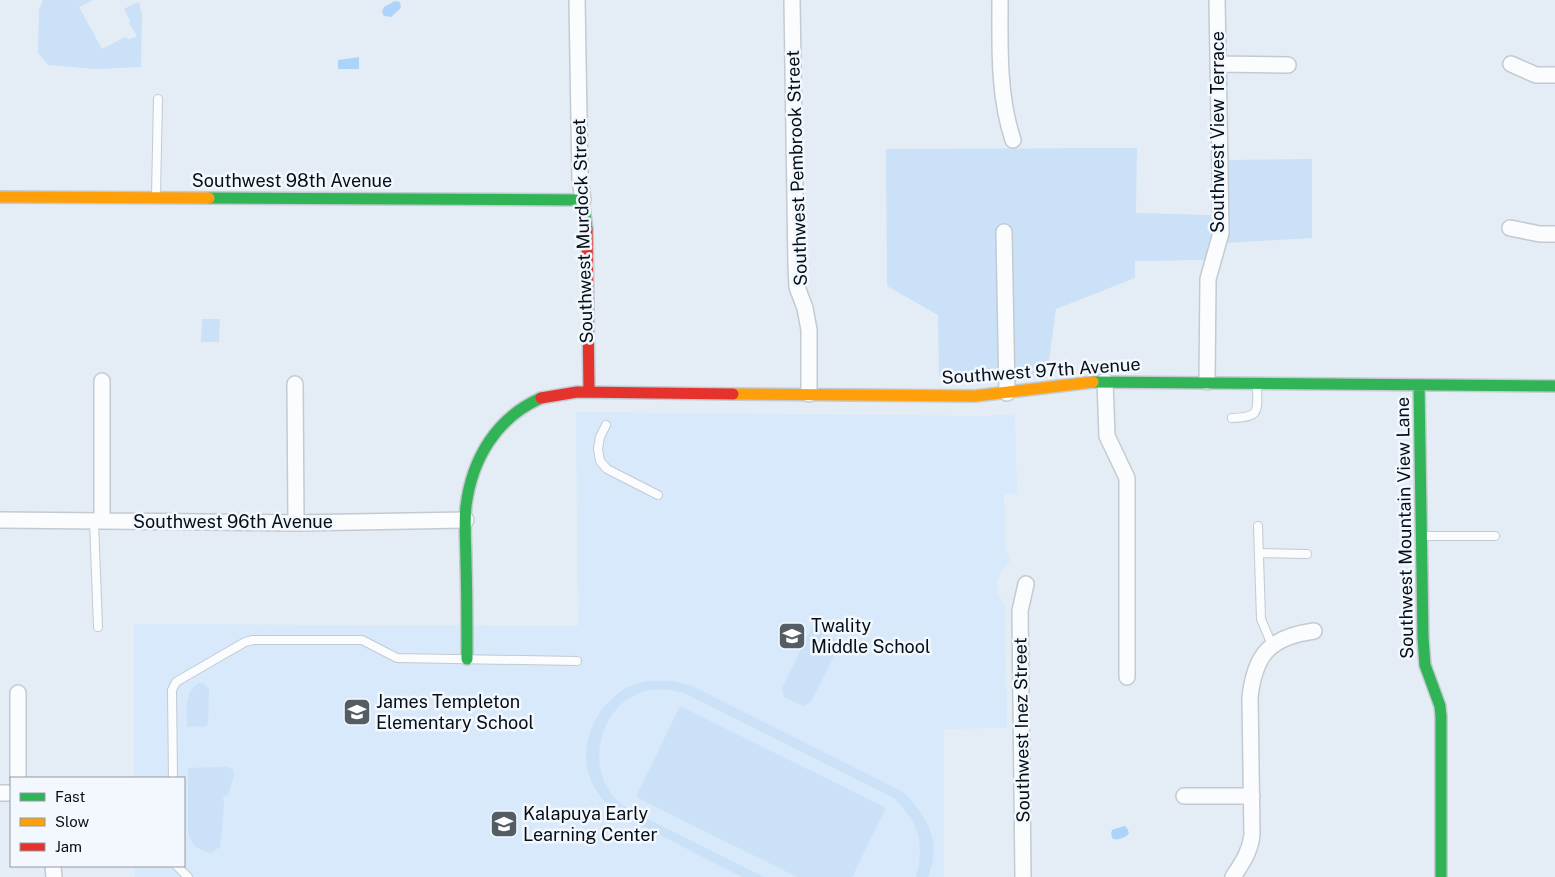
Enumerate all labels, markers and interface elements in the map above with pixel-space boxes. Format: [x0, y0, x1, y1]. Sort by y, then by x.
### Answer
street label: Southwest View Terrace [1207, 31, 1228, 233]
street label: Southwest Pembrook Street [782, 50, 811, 286]
street label: Southwest Murdock Street [568, 118, 597, 344]
street label: Southwest 98th Avenue [192, 170, 392, 191]
street label: Southwest 97th Avenue [941, 353, 1141, 388]
street label: Southwest Mountain View Lane [1392, 397, 1417, 659]
street label: Southwest 96th Avenue [133, 511, 333, 532]
place label: Twality Middle School [811, 615, 930, 657]
school or university icon: Twality Middle School [777, 621, 807, 651]
street label: Southwest Inez Street [1009, 637, 1034, 823]
place label: James Templeton Elementary School [376, 691, 534, 733]
school or university icon: James Templeton Elementary School [342, 697, 372, 727]
legend [10, 777, 185, 867]
text: Fast [55, 788, 85, 805]
place label: Kalapuya Early Learning Center [523, 803, 658, 845]
school or university icon: Kalapuya Early Learning Center [489, 809, 519, 839]
text: Slow [55, 813, 90, 830]
text: Jam [55, 838, 82, 855]

